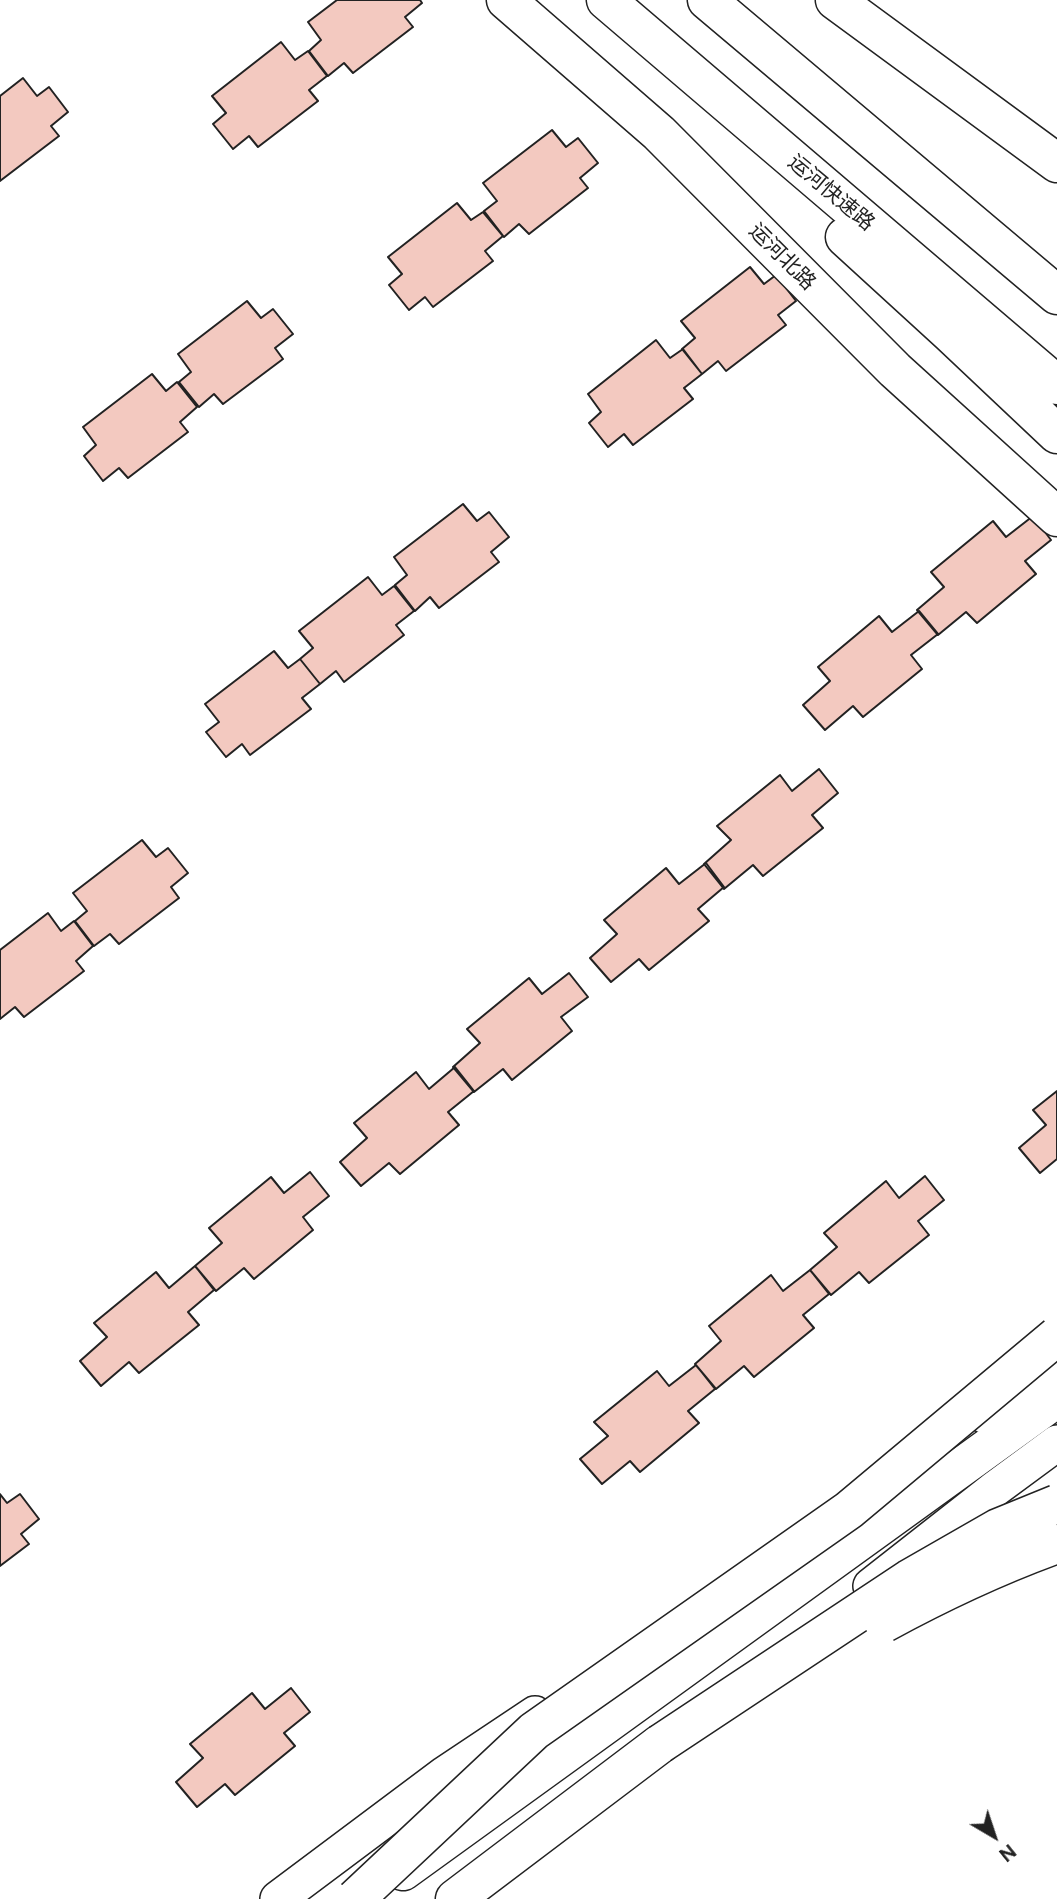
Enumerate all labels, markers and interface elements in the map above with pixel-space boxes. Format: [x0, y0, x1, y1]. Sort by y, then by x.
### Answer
street label: 运河快速路 [783, 150, 879, 236]
street label: 运河北路 [743, 218, 821, 296]
north arrow [959, 1801, 1029, 1871]
text: N [995, 1839, 1020, 1866]

